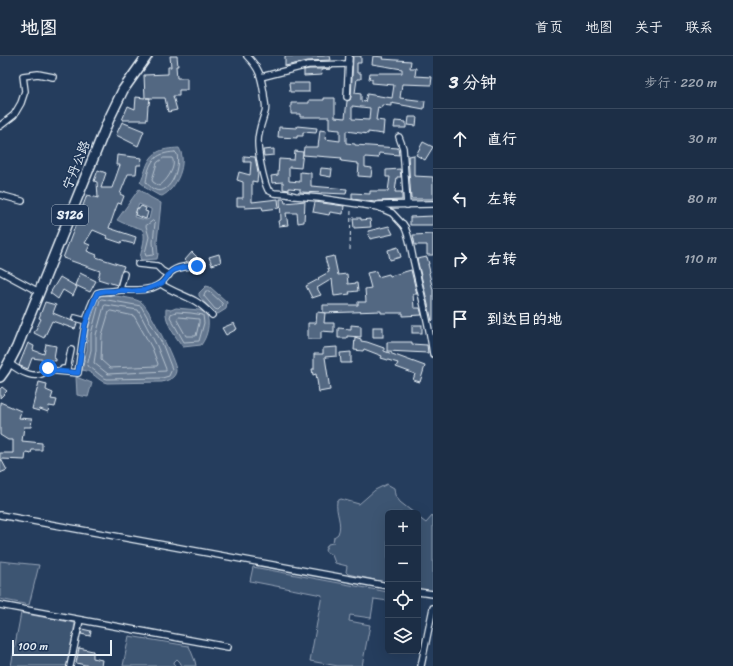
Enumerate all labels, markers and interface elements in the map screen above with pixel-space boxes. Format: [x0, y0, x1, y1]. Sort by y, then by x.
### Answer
text: 地图 [20, 11, 58, 44]
text: 首页 [535, 15, 563, 40]
text: 地图 [585, 15, 613, 40]
text: 关于 [635, 15, 663, 40]
text: 联系 [685, 15, 713, 40]
text: 3 分钟 [449, 67, 497, 97]
text: 步行 · 220 m [644, 71, 717, 94]
text: 直行 [487, 126, 517, 152]
text: 30 m [688, 127, 717, 150]
icon: ahead [449, 128, 471, 150]
street label: 宁丹公路 [56, 137, 96, 193]
text: 左转 [487, 186, 517, 212]
text: 80 m [688, 187, 717, 210]
icon: left [449, 188, 471, 210]
road number: S126 [52, 205, 88, 225]
text: 右转 [487, 246, 517, 272]
text: 110 m [684, 247, 717, 270]
icon: right [449, 248, 471, 270]
route end [188, 257, 206, 275]
text: 到达目的地 [487, 306, 562, 332]
icon: arrive [449, 308, 471, 330]
route start [39, 359, 57, 377]
map controls [385, 510, 421, 654]
button: + [385, 510, 421, 546]
button: − [385, 546, 421, 582]
button: locate [385, 582, 421, 618]
button: layers [385, 618, 421, 654]
text: 100 m [18, 637, 48, 656]
scale bar [12, 638, 112, 657]

